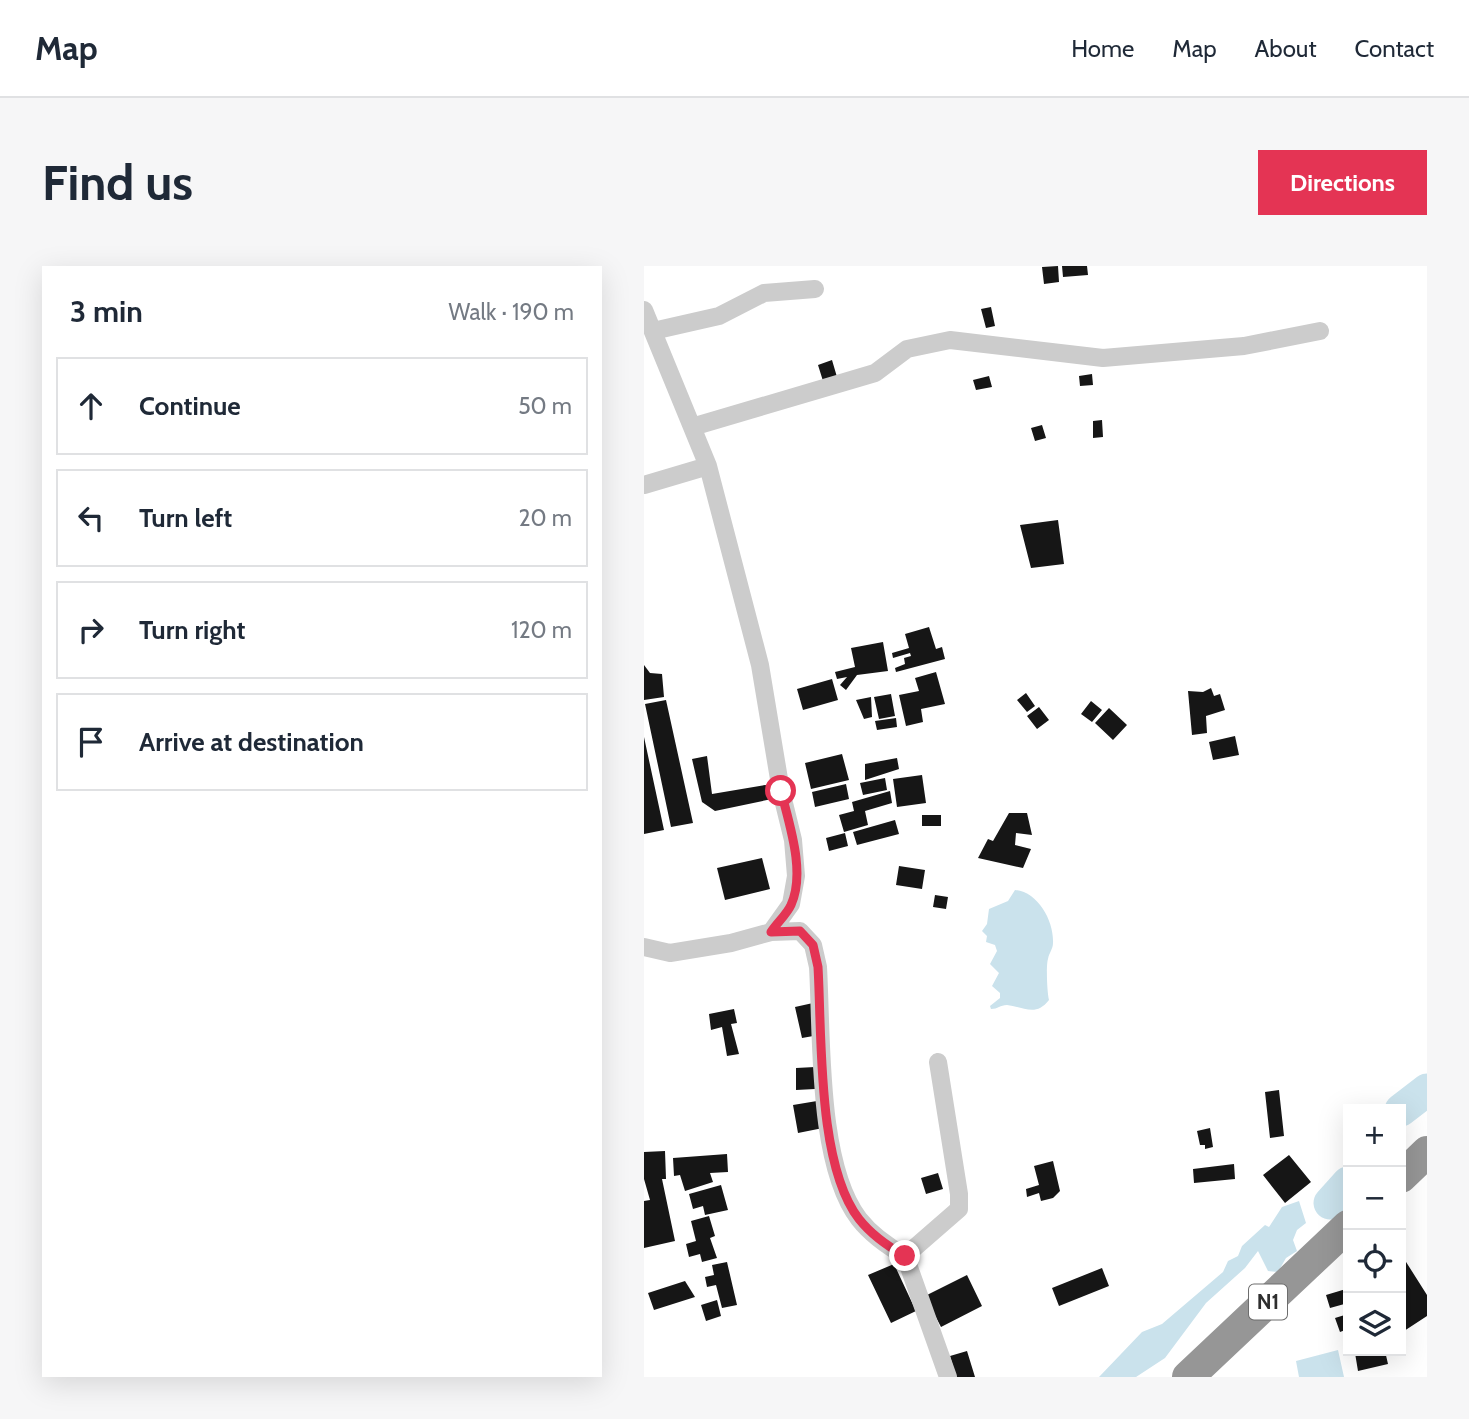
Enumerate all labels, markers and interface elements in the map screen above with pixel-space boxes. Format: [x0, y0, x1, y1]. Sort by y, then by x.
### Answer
text: Map [35, 28, 98, 68]
text: Home [1071, 34, 1134, 63]
text: Map [1172, 34, 1217, 63]
text: About [1255, 34, 1317, 63]
text: Contact [1355, 34, 1434, 63]
button: Directions [1258, 150, 1427, 215]
text: Find us [42, 153, 193, 212]
text: 3 min [70, 293, 143, 330]
text: Walk · 190 m [449, 298, 574, 326]
icon: ahead [72, 387, 110, 425]
text: Continue [139, 390, 241, 422]
text: 50 m [518, 392, 572, 420]
icon: left [72, 499, 110, 537]
text: Turn left [139, 502, 232, 534]
text: 20 m [519, 504, 572, 532]
icon: right [72, 611, 110, 649]
text: Turn right [139, 614, 245, 646]
text: 120 m [511, 616, 572, 644]
icon: arrive [72, 723, 110, 761]
text: Arrive at destination [139, 726, 364, 758]
route start [765, 775, 796, 806]
map controls [1343, 1104, 1406, 1356]
button: + [1343, 1104, 1406, 1167]
button: − [1343, 1167, 1406, 1230]
button: locate [1343, 1230, 1406, 1293]
route end [889, 1240, 920, 1271]
road number: N1 [1249, 1284, 1287, 1320]
button: layers [1343, 1293, 1406, 1356]

